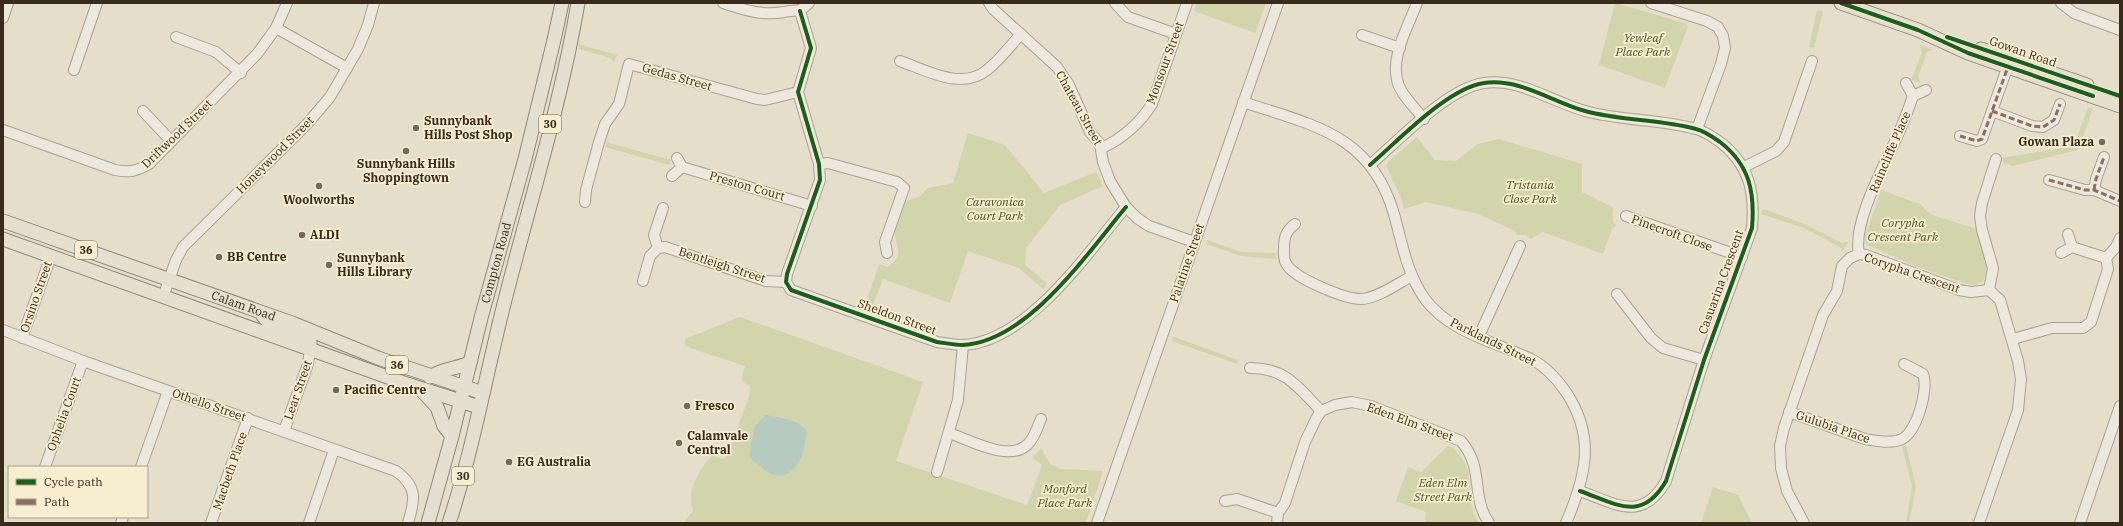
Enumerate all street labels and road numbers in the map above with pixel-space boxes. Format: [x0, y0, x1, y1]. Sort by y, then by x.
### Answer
street label: Monsour Street [1143, 19, 1186, 106]
street label: Gowan Road [1988, 33, 2059, 70]
street label: Gedas Street [641, 59, 714, 94]
street label: Chateau Street [1053, 68, 1106, 148]
street label: Driftwood Street [138, 96, 215, 171]
street label: Raincliffe Place [1866, 109, 1913, 195]
street label: Honeywood Street [233, 113, 317, 197]
road number: 30 [539, 115, 561, 133]
street label: Preston Court [708, 168, 787, 203]
street label: Pinecroft Close [1630, 211, 1715, 254]
street label: Compton Road [477, 221, 514, 305]
street label: Palatine Street [1166, 221, 1207, 304]
street label: Casuarina Crescent [1695, 228, 1746, 336]
road number: 36 [75, 241, 97, 259]
street label: Bentleigh Street [677, 243, 768, 286]
street label: Corypha Crescent [1862, 249, 1962, 296]
street label: Orsino Street [16, 259, 55, 334]
street label: Calam Road [209, 287, 278, 324]
street label: Sheldon Street [856, 295, 939, 338]
street label: Parklands Street [1448, 314, 1539, 369]
road number: 36 [386, 356, 408, 374]
street label: Lear Street [280, 358, 315, 422]
street label: Ophelia Court [43, 375, 84, 453]
street label: Othello Street [170, 385, 248, 424]
street label: Eden Elm Street [1365, 399, 1455, 444]
street label: Gulubia Place [1794, 407, 1872, 446]
street label: Macbeth Place [209, 430, 250, 512]
road number: 30 [452, 467, 474, 485]

